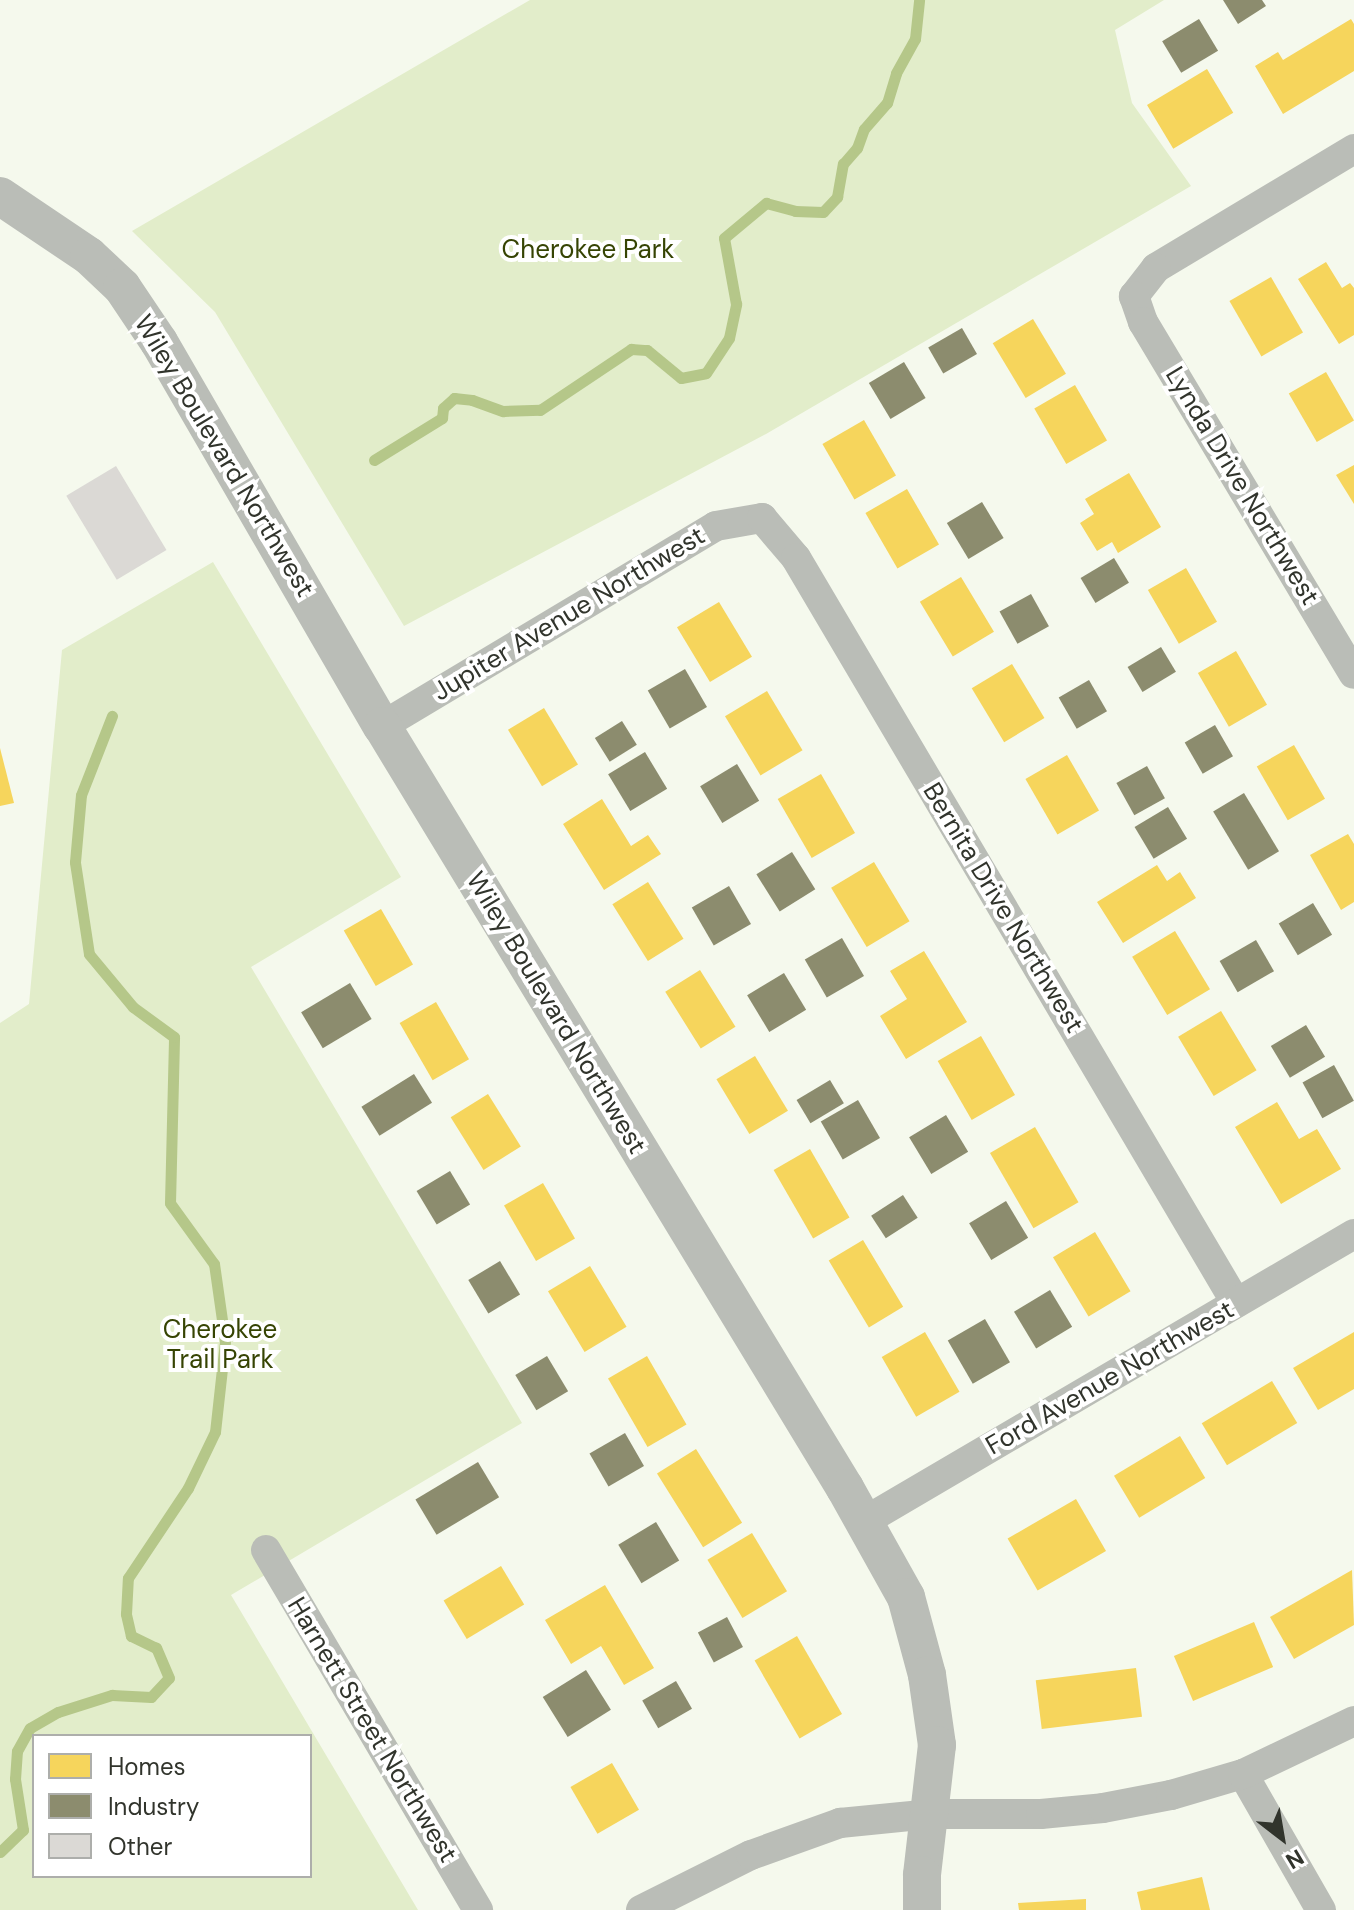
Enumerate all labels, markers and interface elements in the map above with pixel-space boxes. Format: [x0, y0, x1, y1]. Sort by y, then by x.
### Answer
park label: Cherokee Park [502, 234, 674, 266]
street label: Wiley Boulevard Northwest [127, 309, 321, 603]
street label: Lynda Drive Northwest [1159, 361, 1325, 611]
street label: Jupiter Avenue Northwest [427, 520, 711, 708]
street label: Bernita Drive Northwest [916, 777, 1090, 1039]
street label: Wiley Boulevard Northwest [459, 866, 653, 1160]
street label: Ford Avenue Northwest [980, 1294, 1240, 1462]
park label: Cherokee Trail Park [163, 1314, 277, 1376]
street label: Harnett Street Northwest [280, 1592, 464, 1868]
legend [32, 1734, 312, 1878]
text: Homes [108, 1751, 186, 1782]
text: Industry [108, 1791, 199, 1822]
north arrow [1242, 1798, 1322, 1878]
text: Other [108, 1831, 172, 1862]
text: N [1280, 1842, 1309, 1876]

